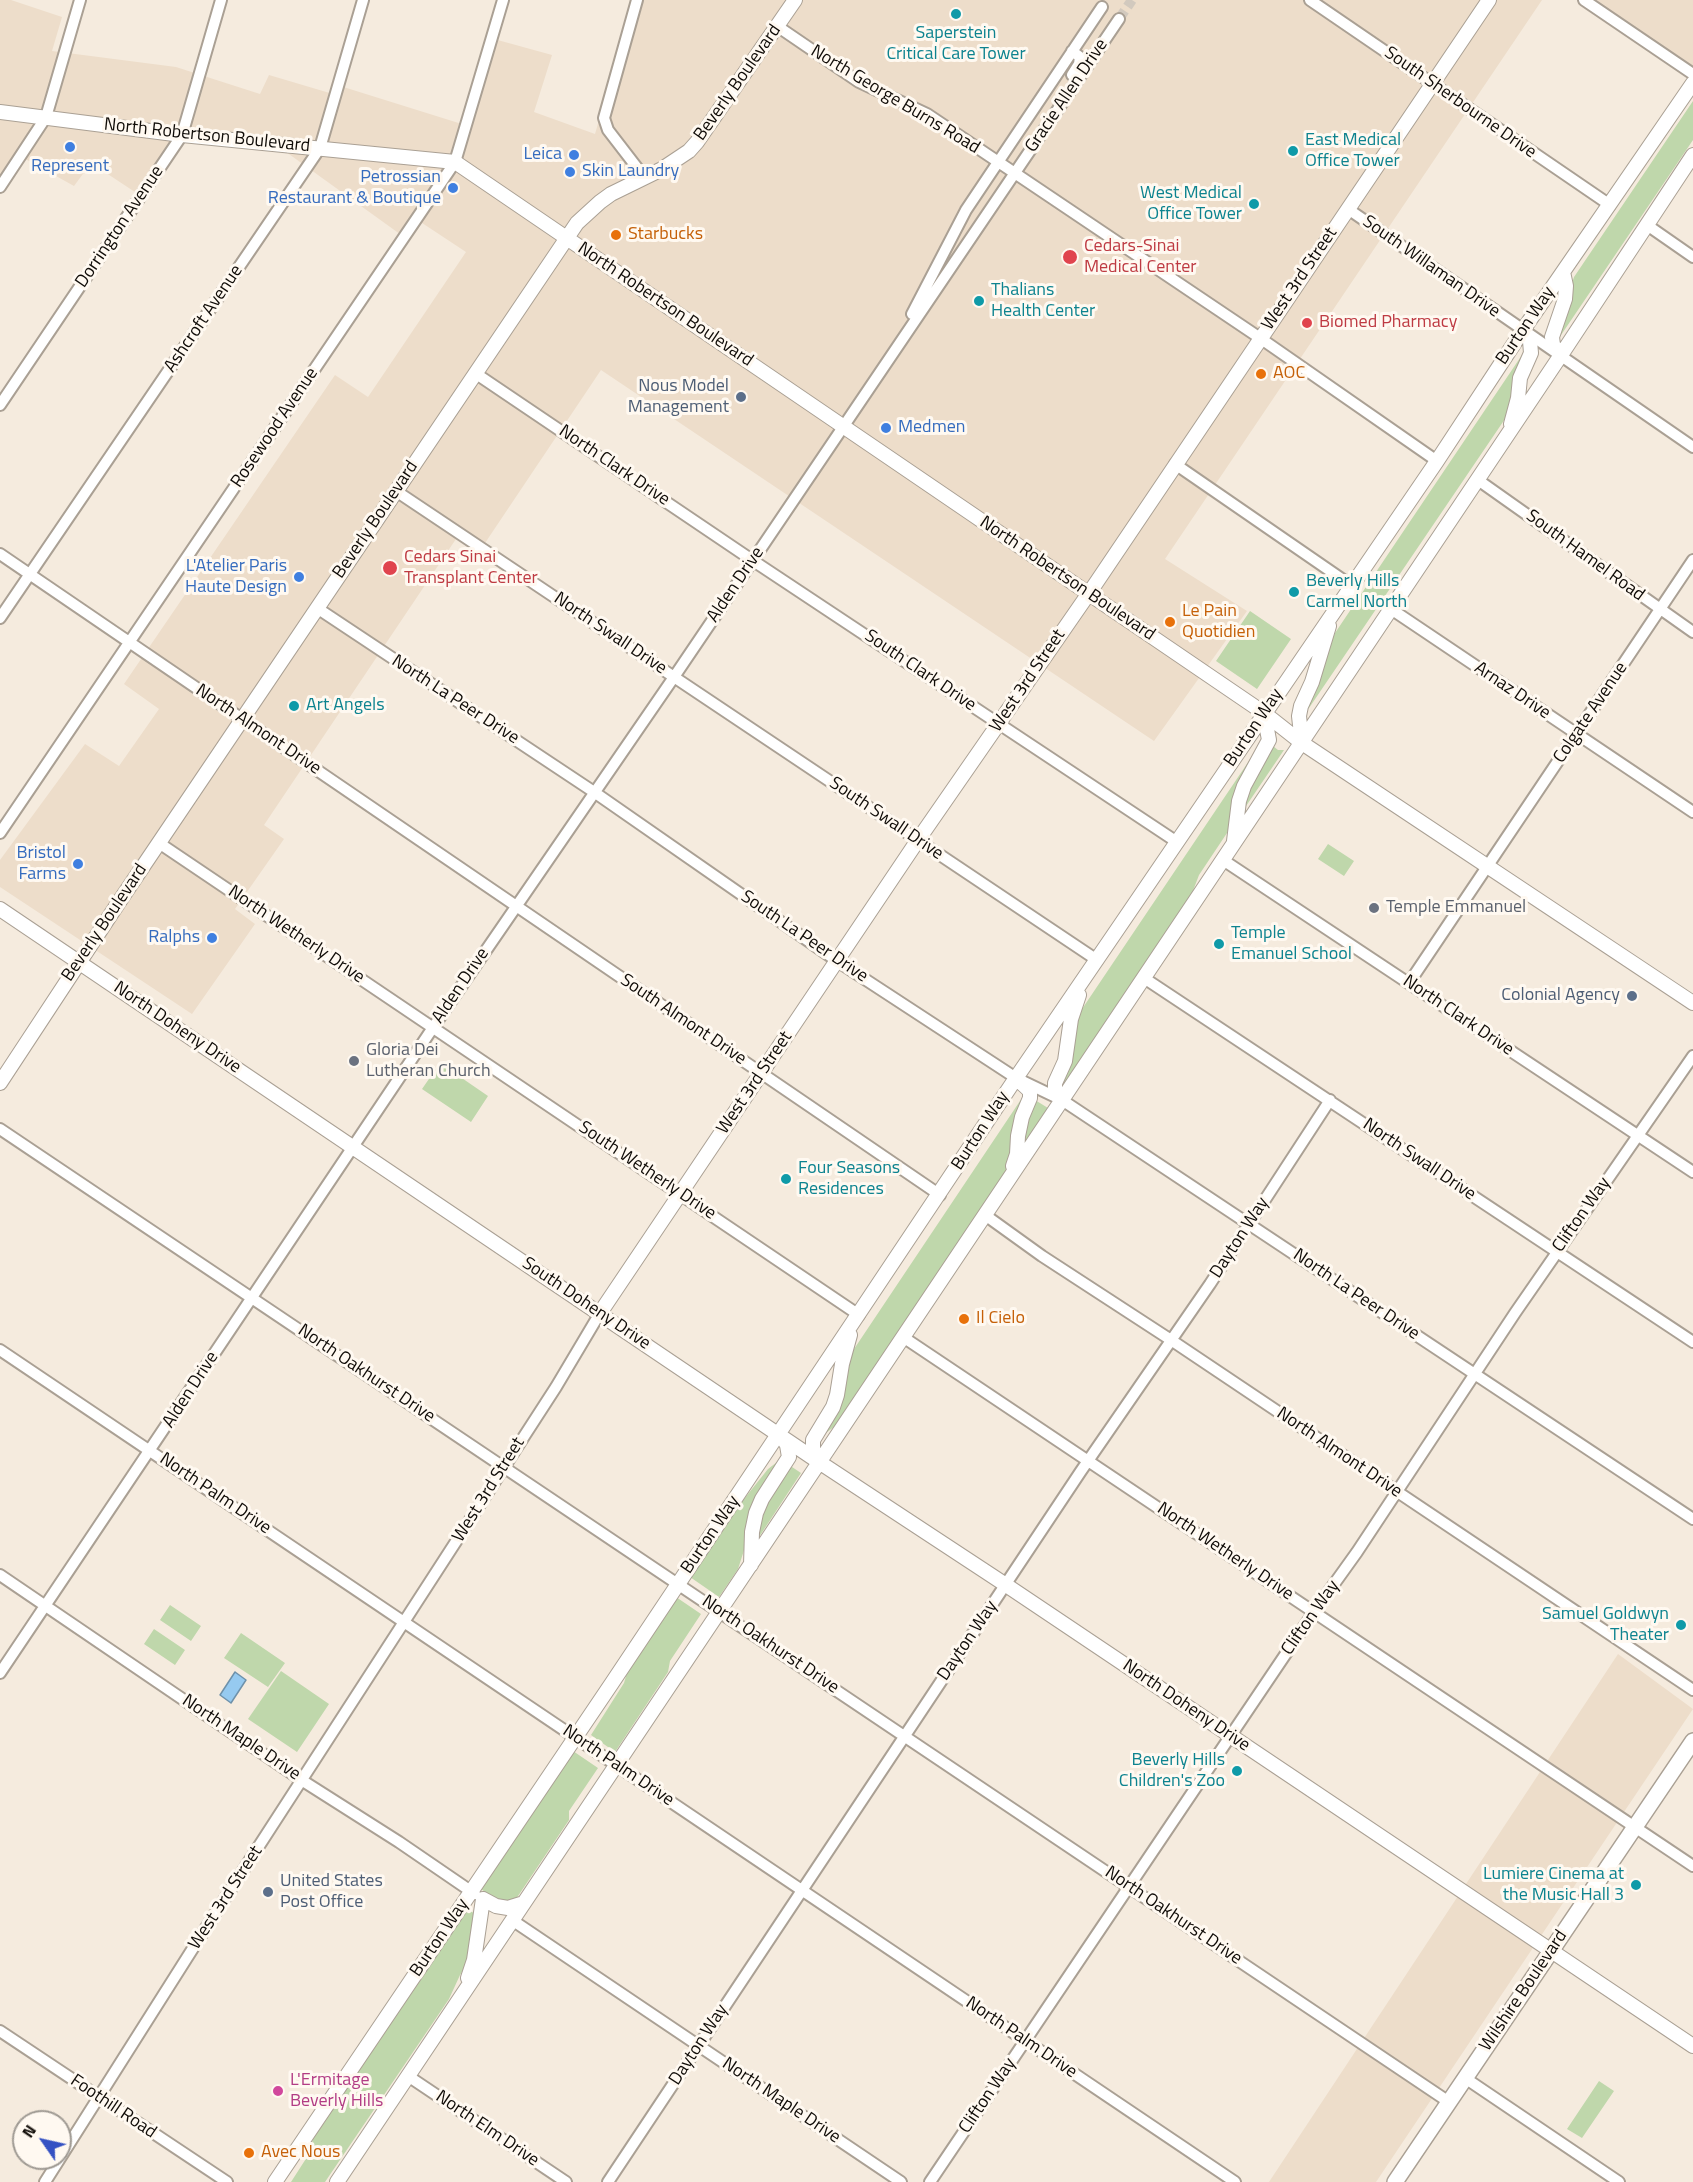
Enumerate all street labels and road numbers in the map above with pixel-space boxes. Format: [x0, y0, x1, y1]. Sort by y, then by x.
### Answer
street label: Beverly Boulevard [690, 21, 786, 145]
street label: Gracie Allen Drive [1021, 35, 1113, 157]
street label: North George Burns Road [806, 41, 984, 159]
street label: South Sherbourne Drive [1380, 42, 1540, 164]
street label: North Robertson Boulevard [103, 114, 311, 158]
street label: Dorrington Avenue [71, 162, 169, 292]
street label: South Willaman Drive [1358, 211, 1504, 323]
street label: West 3rd Street [1258, 224, 1342, 334]
street label: North Robertson Boulevard [573, 238, 757, 372]
street label: Ashcroft Avenue [160, 261, 248, 377]
street label: Burton Way [1492, 283, 1560, 369]
street label: Rosewood Avenue [227, 364, 323, 492]
street label: North Clark Drive [555, 421, 673, 511]
street label: Beverly Boulevard [329, 457, 423, 583]
street label: South Hamel Road [1522, 506, 1648, 606]
street label: North Robertson Boulevard [975, 512, 1159, 646]
street label: Alden Drive [703, 543, 769, 627]
street label: North Swall Drive [549, 588, 671, 680]
street label: South Clark Drive [860, 626, 980, 716]
street label: West 3rd Street [986, 626, 1070, 736]
street label: North La Peer Drive [387, 651, 523, 749]
street label: Arnaz Drive [1470, 658, 1554, 724]
street label: Colgate Avenue [1549, 658, 1633, 768]
street label: North Almont Drive [191, 680, 325, 780]
street label: Burton Way [1220, 685, 1288, 771]
street label: South Swall Drive [825, 773, 947, 865]
street label: Beverly Boulevard [58, 860, 152, 986]
street label: North Wetherly Drive [224, 881, 368, 989]
street label: South La Peer Drive [736, 886, 872, 988]
street label: Alden Drive [428, 944, 494, 1028]
street label: South Almont Drive [616, 970, 750, 1070]
street label: North Clark Drive [1399, 971, 1517, 1061]
street label: North Doheny Drive [109, 977, 245, 1079]
street label: West 3rd Street [713, 1028, 797, 1138]
street label: Burton Way [948, 1088, 1014, 1174]
street label: North Swall Drive [1358, 1114, 1480, 1206]
street label: South Wetherly Drive [574, 1117, 720, 1225]
street label: Clifton Way [1548, 1173, 1616, 1257]
street label: Dayton Way [1206, 1194, 1274, 1282]
street label: North La Peer Drive [1289, 1245, 1423, 1345]
street label: South Doheny Drive [518, 1253, 654, 1355]
street label: North Oakhurst Drive [293, 1320, 439, 1428]
street label: Alden Drive [158, 1348, 224, 1432]
street label: North Almont Drive [1272, 1403, 1406, 1503]
street label: West 3rd Street [448, 1434, 530, 1546]
street label: North Palm Drive [155, 1449, 275, 1539]
street label: Burton Way [677, 1492, 745, 1578]
street label: North Wetherly Drive [1153, 1498, 1297, 1606]
street label: Clifton Way [1277, 1576, 1345, 1660]
street label: North Oakhurst Drive [697, 1591, 843, 1699]
street label: Dayton Way [933, 1597, 1003, 1685]
street label: North Doheny Drive [1118, 1655, 1254, 1757]
street label: North Maple Drive [178, 1690, 304, 1786]
street label: North Palm Drive [558, 1721, 678, 1811]
street label: West 3rd Street [184, 1842, 268, 1954]
street label: North Oakhurst Drive [1100, 1862, 1246, 1970]
street label: Burton Way [406, 1895, 474, 1981]
street label: Wilshire Boulevard [1476, 1926, 1572, 2056]
street label: North Palm Drive [961, 1993, 1081, 2083]
street label: Dayton Way [665, 2001, 733, 2089]
street label: North Maple Drive [718, 2053, 844, 2149]
street label: Clifton Way [955, 2054, 1021, 2138]
street label: Foothill Road [66, 2070, 160, 2144]
street label: North Elm Drive [431, 2086, 543, 2172]

